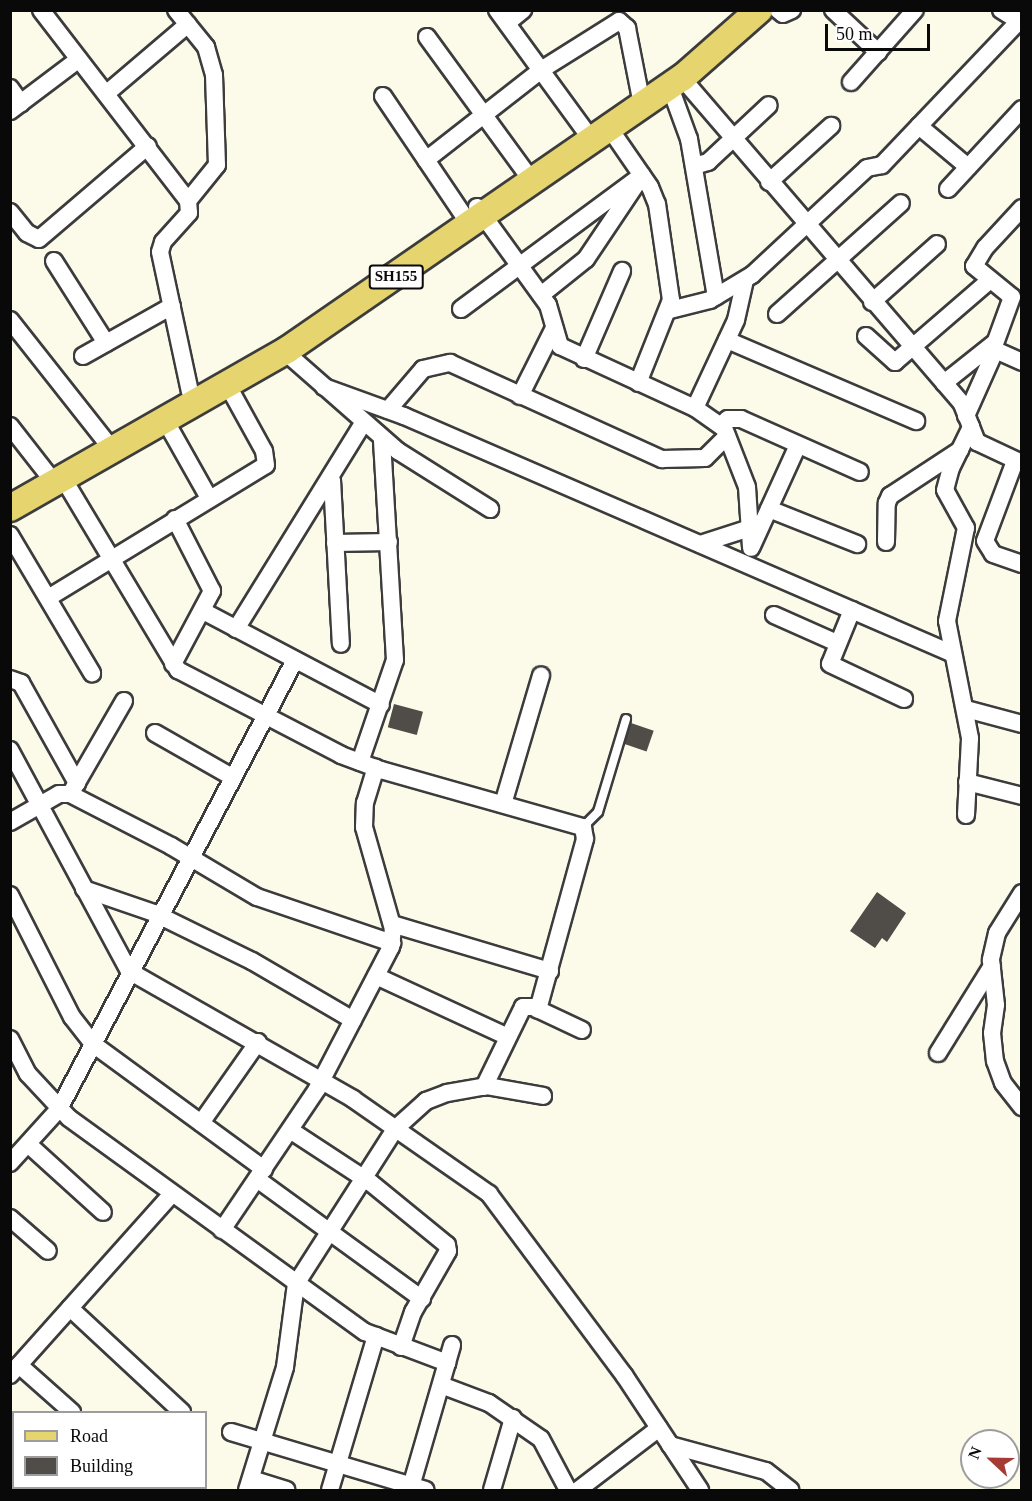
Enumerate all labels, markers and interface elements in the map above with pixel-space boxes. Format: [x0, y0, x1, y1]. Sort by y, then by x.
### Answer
scale bar [828, 12, 933, 50]
text: 50 m [836, 24, 873, 44]
road number: SH155 [368, 265, 424, 289]
legend [12, 1411, 207, 1489]
text: Road [70, 1426, 108, 1446]
north arrow [960, 1429, 1020, 1489]
text: N [965, 1444, 985, 1461]
text: Building [70, 1456, 133, 1476]

